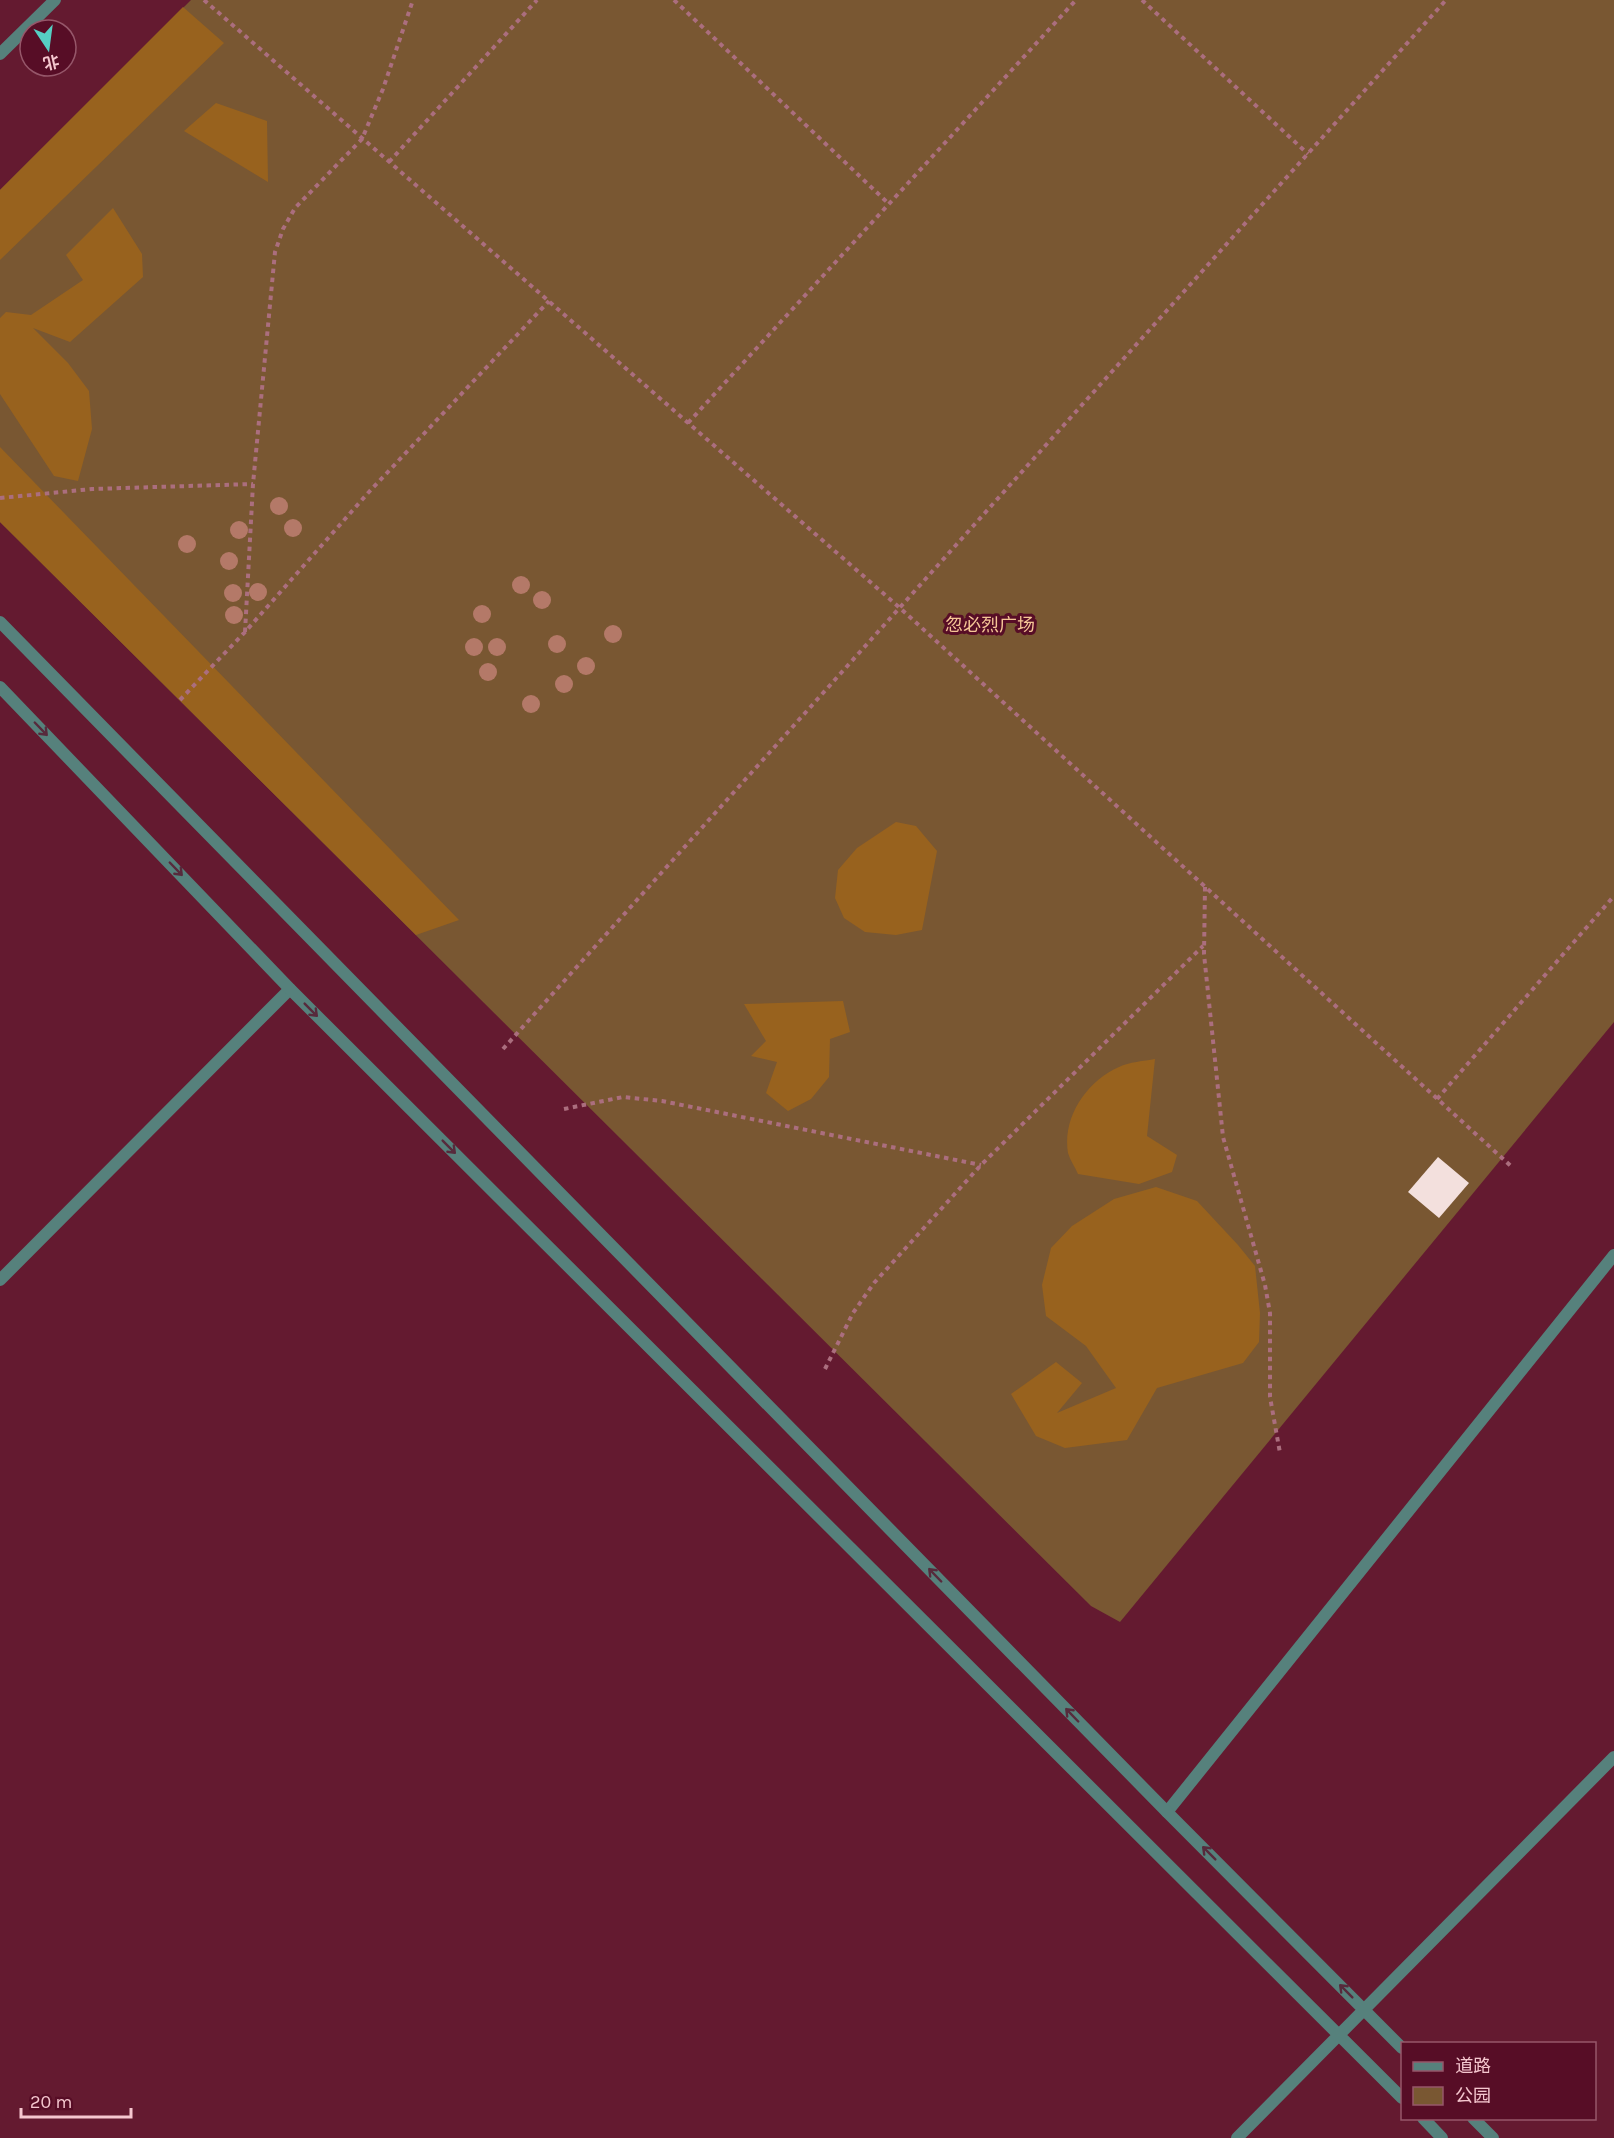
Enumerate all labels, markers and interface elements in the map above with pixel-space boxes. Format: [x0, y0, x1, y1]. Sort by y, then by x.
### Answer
north arrow [18, 18, 78, 78]
text: 北 [41, 51, 61, 73]
park label: 忽必烈广场 [945, 614, 1035, 636]
one-way arrow [33, 721, 48, 736]
one-way arrow [168, 862, 183, 877]
one-way arrow [304, 1002, 318, 1017]
one-way arrow [442, 1140, 457, 1155]
one-way arrow [928, 1568, 943, 1583]
one-way arrow [1064, 1707, 1079, 1722]
one-way arrow [1201, 1846, 1216, 1861]
one-way arrow [1339, 1984, 1354, 1999]
legend [1401, 2042, 1596, 2120]
text: 道路 [1455, 2055, 1491, 2077]
scale bar [21, 2081, 130, 2119]
text: 公园 [1455, 2085, 1491, 2107]
text: 20 m [30, 2091, 72, 2113]

